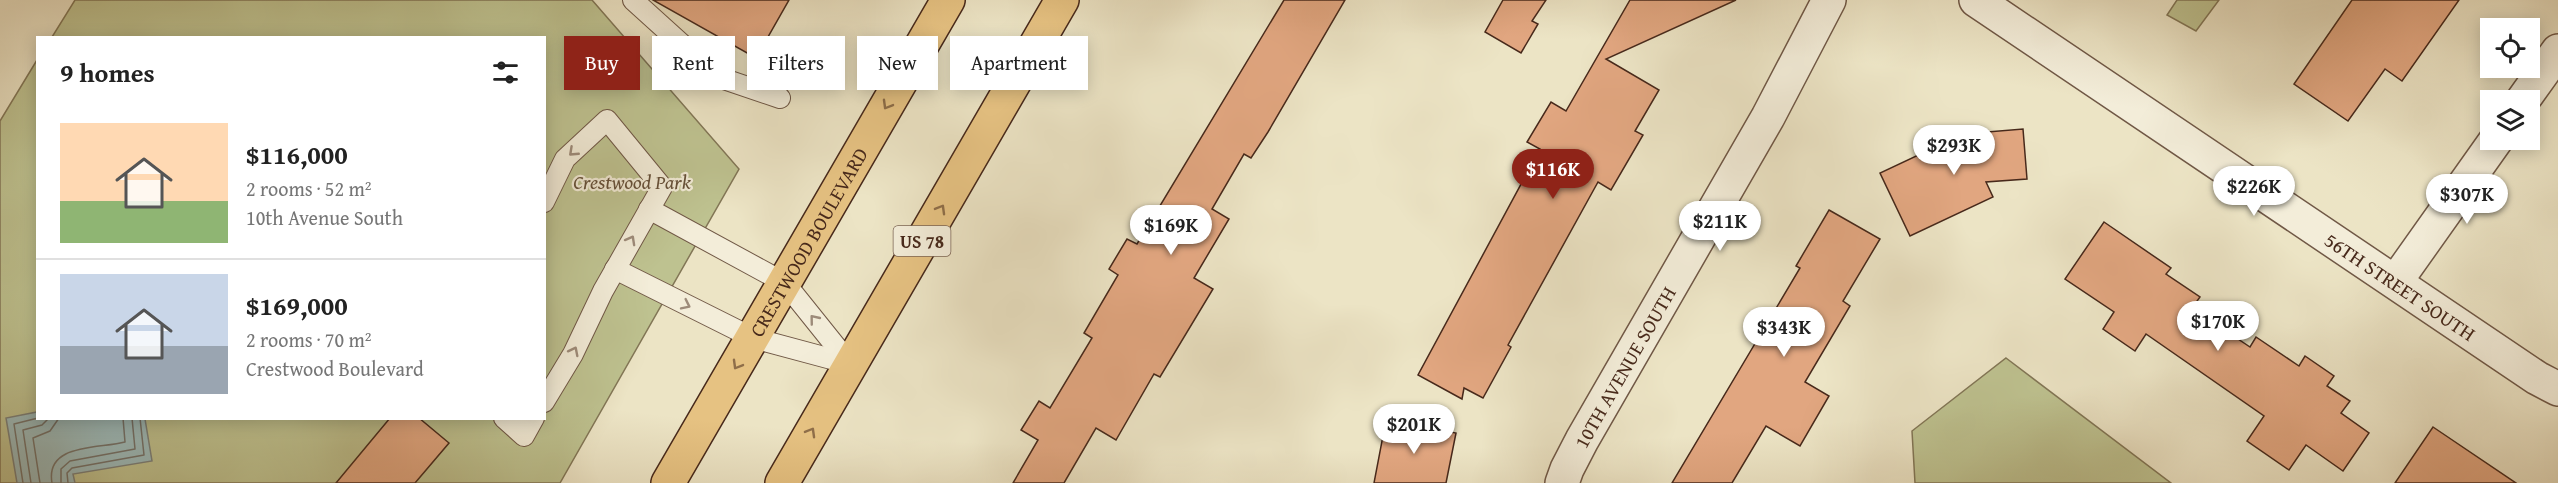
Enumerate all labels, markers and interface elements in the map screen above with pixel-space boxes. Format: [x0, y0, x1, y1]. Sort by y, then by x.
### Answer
map controls [2480, 18, 2540, 150]
button: locate [2480, 18, 2540, 78]
chip: Buy [564, 36, 640, 90]
chip: Rent [652, 36, 735, 90]
chip: Filters [747, 36, 845, 90]
chip: New [857, 36, 938, 90]
chip: Apartment [950, 36, 1088, 90]
text: 9 homes [60, 53, 155, 92]
icon: filters [489, 56, 522, 89]
button: layers [2480, 90, 2540, 150]
one-way arrow [883, 99, 894, 109]
pin: $293K [1912, 125, 1996, 176]
text: $293K [1927, 130, 1981, 159]
text: $116,000 [246, 135, 348, 174]
street label: CRESTWOOD BOULEVARD [742, 142, 874, 342]
one-way arrow [569, 145, 579, 156]
icon: home [108, 147, 180, 219]
pin: $116K [1511, 149, 1595, 200]
text: $116K [1526, 154, 1580, 183]
pin: $226K [2212, 166, 2296, 217]
park label: Crestwood Park [573, 167, 692, 196]
text: $226K [2227, 171, 2281, 200]
text: 2 rooms · 52 m² [246, 174, 372, 203]
pin: $307K [2425, 174, 2509, 225]
text: $307K [2440, 179, 2494, 208]
pin: $211K [1678, 201, 1762, 252]
text: 10th Avenue South [246, 203, 403, 232]
one-way arrow [933, 205, 945, 215]
pin: $169K [1129, 205, 1213, 256]
text: $211K [1693, 206, 1747, 235]
text: $169K [1144, 210, 1198, 239]
street label: 56TH STREET SOUTH [2319, 225, 2482, 347]
road number: US 78 [894, 226, 950, 256]
one-way arrow [624, 236, 636, 246]
street label: 10TH AVENUE SOUTH [1566, 281, 1682, 453]
text: $169,000 [246, 286, 348, 325]
one-way arrow [680, 297, 691, 309]
icon: home [108, 298, 180, 370]
pin: $170K [2176, 301, 2260, 352]
text: $170K [2191, 306, 2245, 335]
pin: $343K [1742, 307, 1826, 358]
text: $343K [1757, 312, 1811, 341]
one-way arrow [810, 315, 821, 326]
text: 2 rooms · 70 m² [246, 325, 372, 354]
one-way arrow [567, 347, 578, 358]
text: Crestwood Boulevard [246, 354, 424, 383]
one-way arrow [733, 359, 744, 369]
pin: $201K [1372, 404, 1456, 455]
text: $201K [1387, 409, 1441, 438]
one-way arrow [804, 428, 815, 438]

